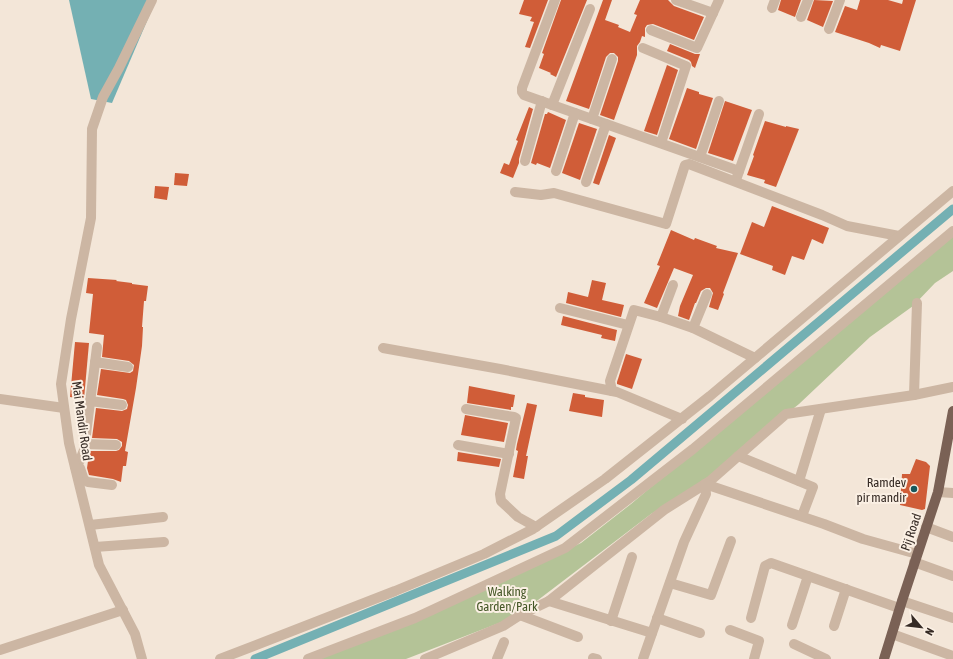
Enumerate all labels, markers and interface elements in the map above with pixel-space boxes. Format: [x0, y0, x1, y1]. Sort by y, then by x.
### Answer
street label: Mai Mandir Road [69, 380, 95, 462]
place label: Ramdev pir mandir [857, 475, 907, 505]
marker: Ramdev pir mandir [909, 484, 919, 494]
street label: Pij Road [898, 511, 924, 553]
park label: Walking Garden/Park [476, 584, 538, 614]
north arrow [901, 607, 941, 647]
text: N [923, 626, 937, 637]

